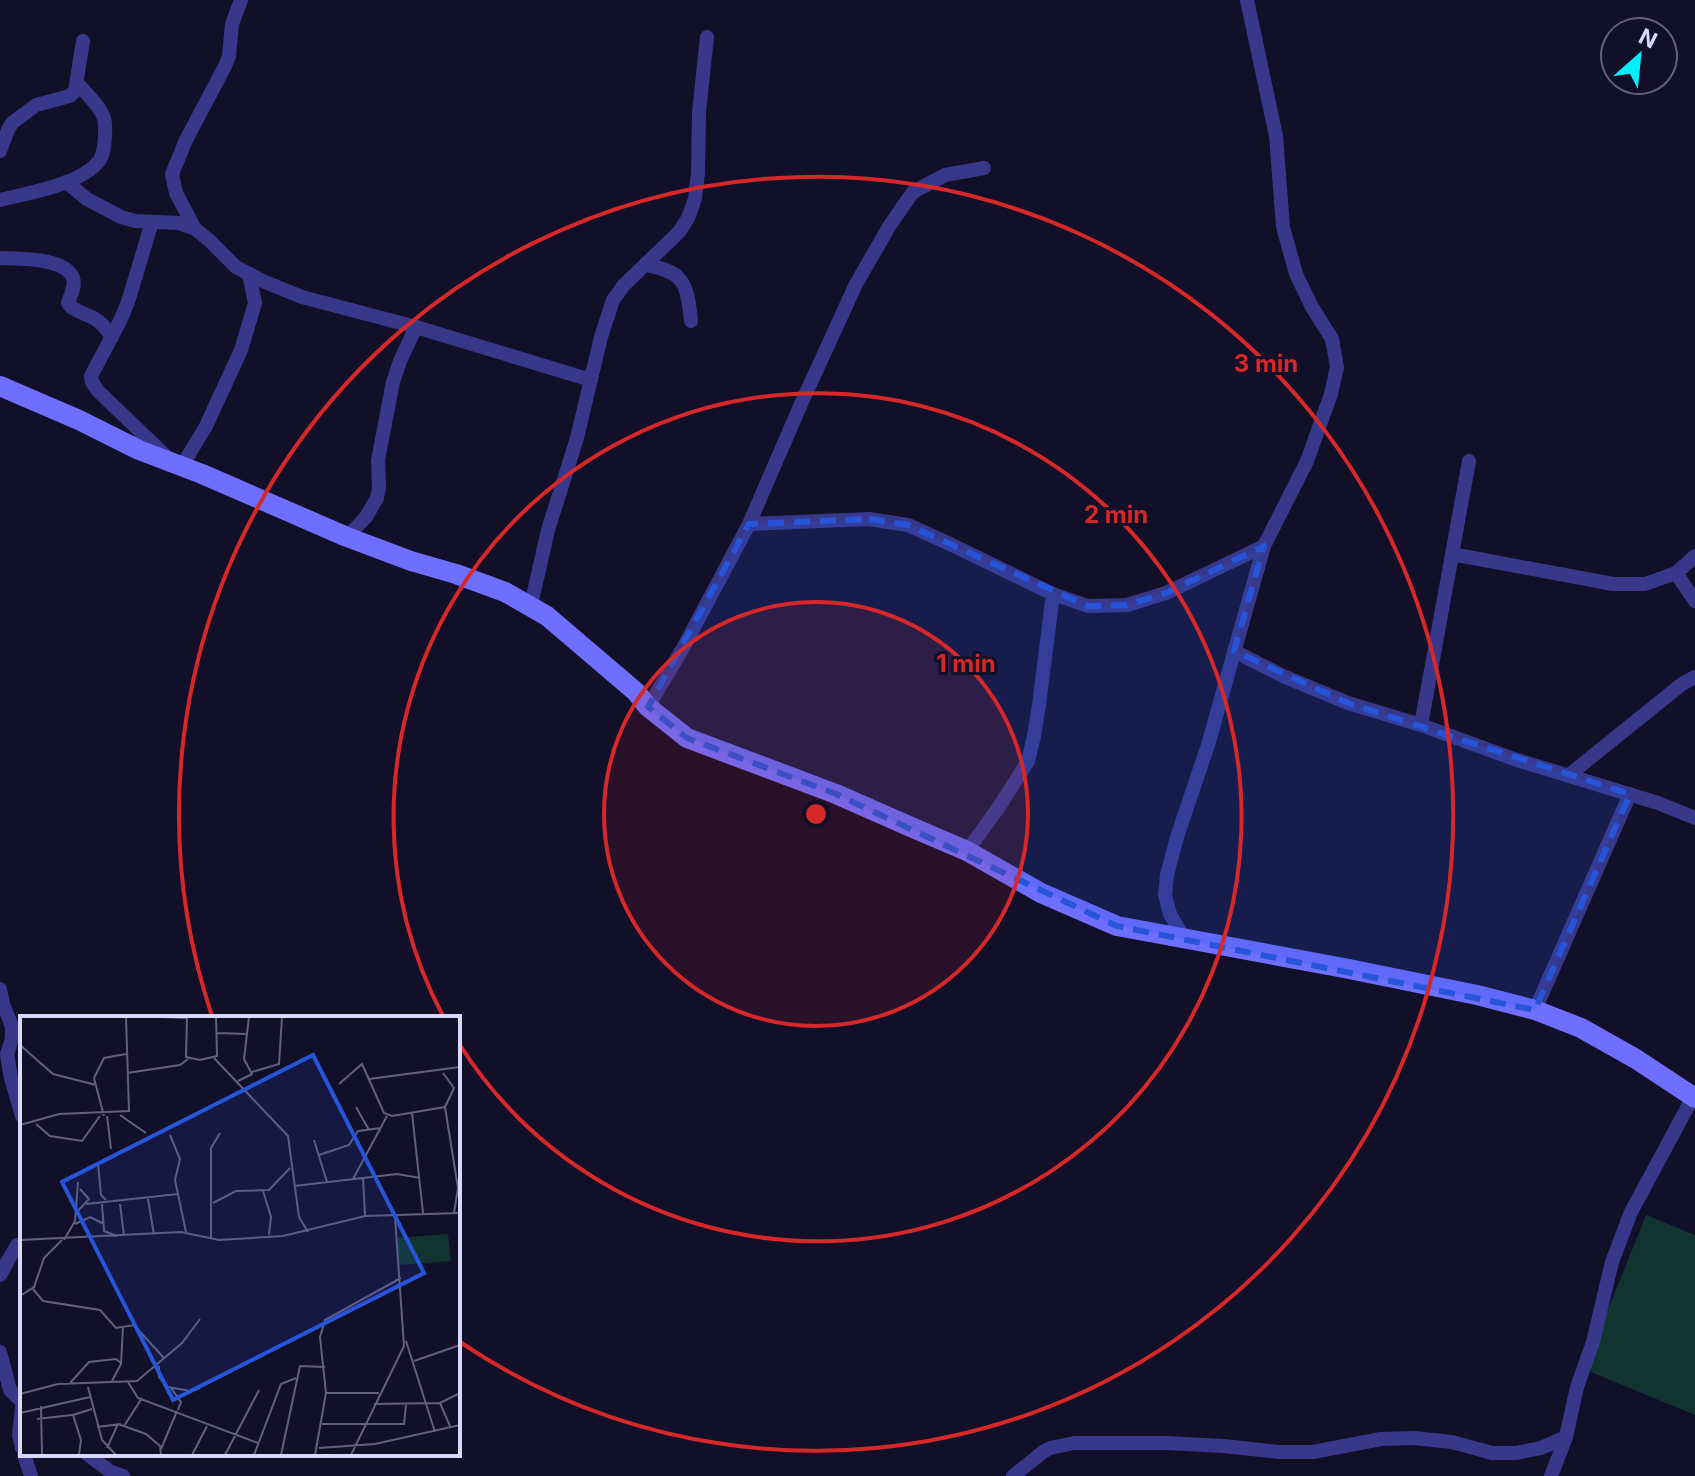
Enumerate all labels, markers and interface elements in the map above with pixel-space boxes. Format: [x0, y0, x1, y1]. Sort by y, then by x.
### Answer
north arrow [1599, 16, 1679, 96]
text: N [1635, 23, 1661, 54]
text: 3 min [1234, 349, 1298, 378]
text: 2 min [1084, 500, 1148, 529]
text: 1 min [936, 649, 996, 678]
centre of rings [802, 800, 830, 828]
inset map [20, 1016, 460, 1456]

